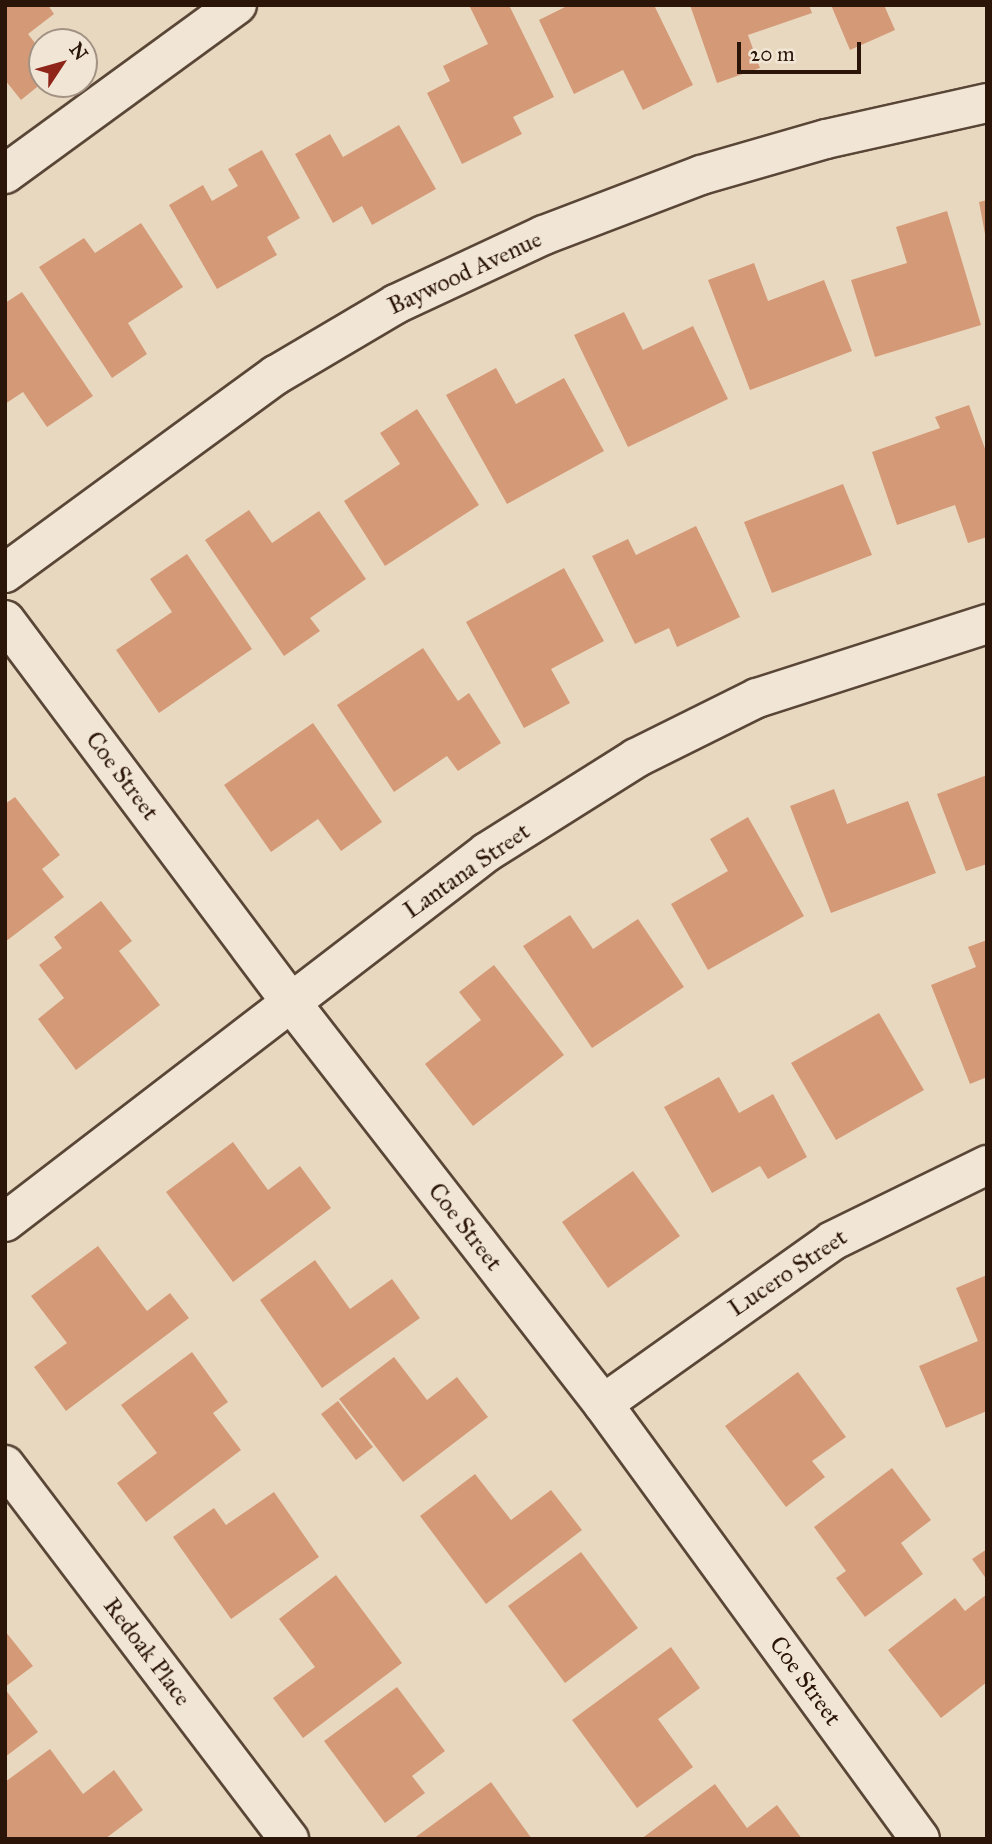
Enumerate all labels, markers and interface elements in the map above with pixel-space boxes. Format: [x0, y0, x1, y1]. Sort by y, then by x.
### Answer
north arrow [28, 28, 98, 98]
scale bar [740, 28, 864, 72]
text: N [65, 38, 93, 65]
text: 20 m [750, 41, 795, 67]
street label: Baywood Avenue [384, 225, 546, 321]
street label: Coe Street [79, 726, 165, 826]
street label: Lantana Street [398, 817, 536, 925]
street label: Coe Street [422, 1177, 508, 1277]
street label: Lucero Street [723, 1223, 853, 1323]
street label: Redoak Place [97, 1592, 197, 1712]
street label: Coe Street [763, 1631, 847, 1731]

